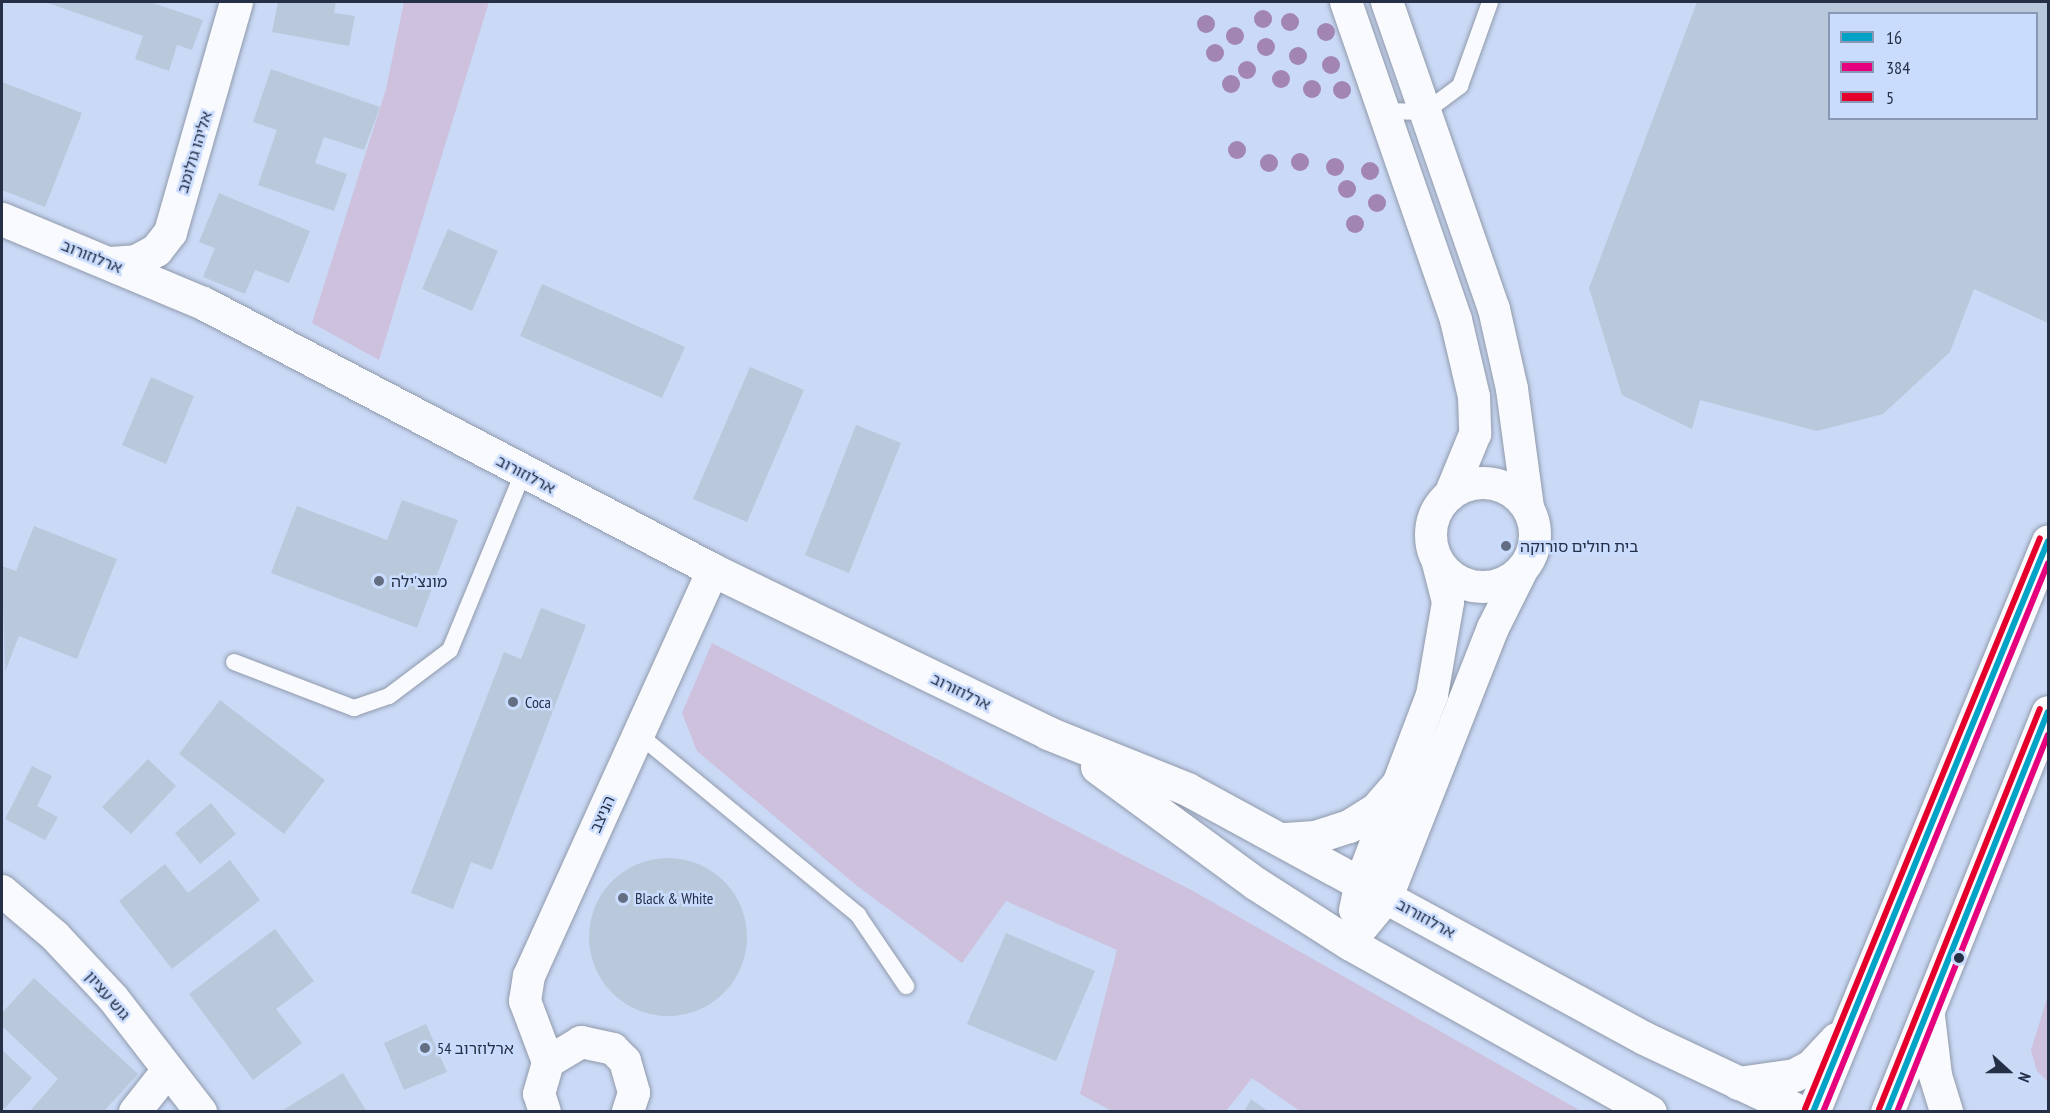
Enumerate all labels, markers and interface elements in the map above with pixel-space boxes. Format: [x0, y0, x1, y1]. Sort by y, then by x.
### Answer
legend [1828, 12, 2038, 120]
text: 16 [1886, 26, 1902, 49]
text: 384 [1886, 56, 1910, 79]
text: 5 [1886, 86, 1894, 109]
street label: אליהו גולומב [172, 109, 216, 195]
street label: ארלוזורוב [59, 235, 125, 277]
street label: ארלוזורוב [493, 451, 559, 497]
place label: בית חולים סורוקה [1520, 536, 1638, 556]
marker: בית חולים סורוקה [1497, 537, 1515, 555]
place label: מונצ'ילה [391, 571, 447, 591]
marker: מונצ'ילה [372, 574, 386, 588]
street label: ארלוזורוב [928, 668, 994, 714]
place label: Coca [525, 692, 551, 712]
marker: Coca [506, 695, 520, 709]
street label: הניצב [585, 793, 619, 835]
place label: Black & White [635, 888, 714, 908]
marker: Black & White [616, 891, 630, 905]
street label: ארלוזורוב [1393, 894, 1459, 942]
unlabelled marker [1953, 952, 1965, 964]
street label: גוש עציון [81, 967, 135, 1023]
place label: ארלוזרוב 54 [437, 1038, 514, 1058]
marker: ארלוזרוב 54 [418, 1041, 432, 1055]
north arrow [1978, 1041, 2038, 1101]
text: N [2014, 1070, 2036, 1085]

